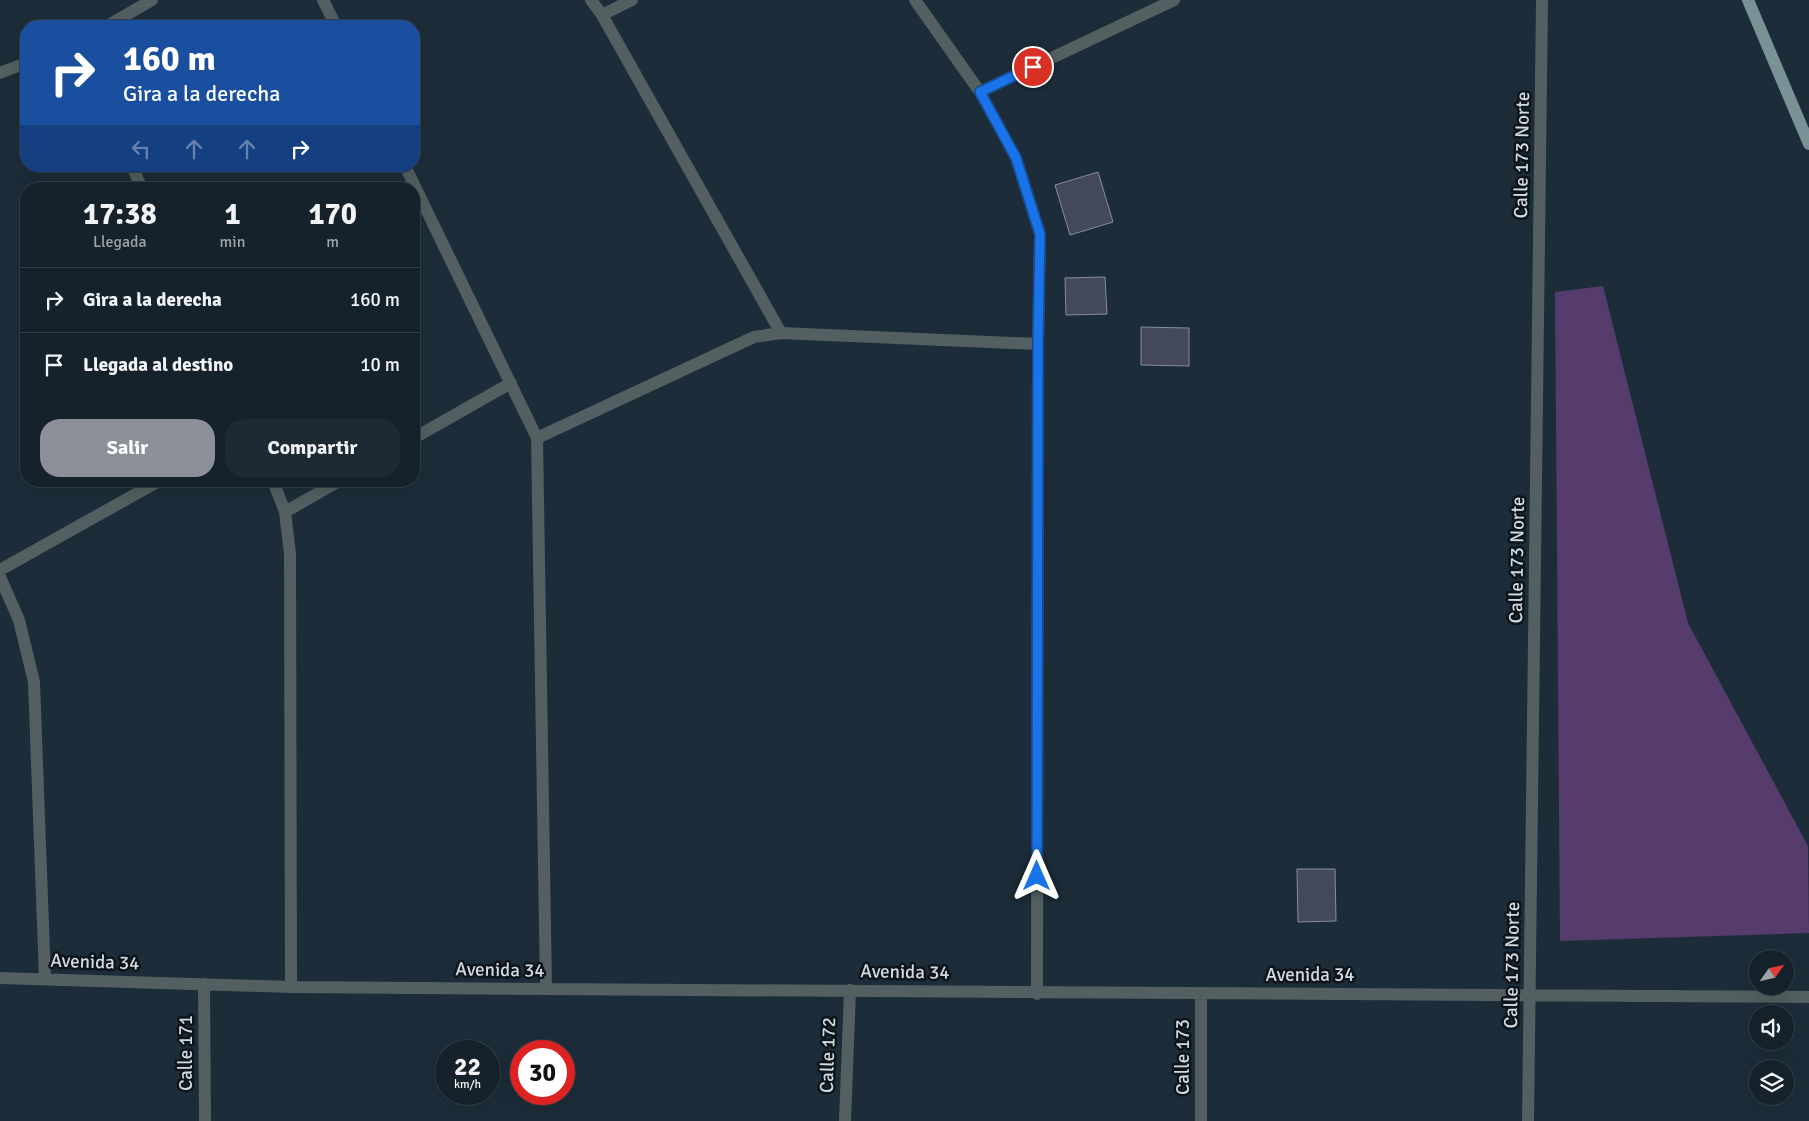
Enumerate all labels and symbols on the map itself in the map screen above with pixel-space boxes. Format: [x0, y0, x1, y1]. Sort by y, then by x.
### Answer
pin [1012, 46, 1054, 88]
street label: Calle 173 Norte [1509, 92, 1535, 218]
street label: Calle 173 Norte [1504, 497, 1530, 623]
position arrow [1010, 849, 1062, 901]
street label: Calle 173 Norte [1499, 902, 1525, 1028]
street label: Avenida 34 [50, 948, 140, 976]
north arrow [1749, 950, 1794, 995]
street label: Avenida 34 [455, 957, 545, 983]
street label: Avenida 34 [860, 959, 950, 985]
street label: Avenida 34 [1265, 963, 1355, 987]
street label: Calle 171 [174, 1015, 198, 1091]
street label: Calle 172 [815, 1016, 841, 1094]
street label: Calle 173 [1171, 1019, 1195, 1095]
speed limit sign: 30 [510, 1040, 575, 1105]

